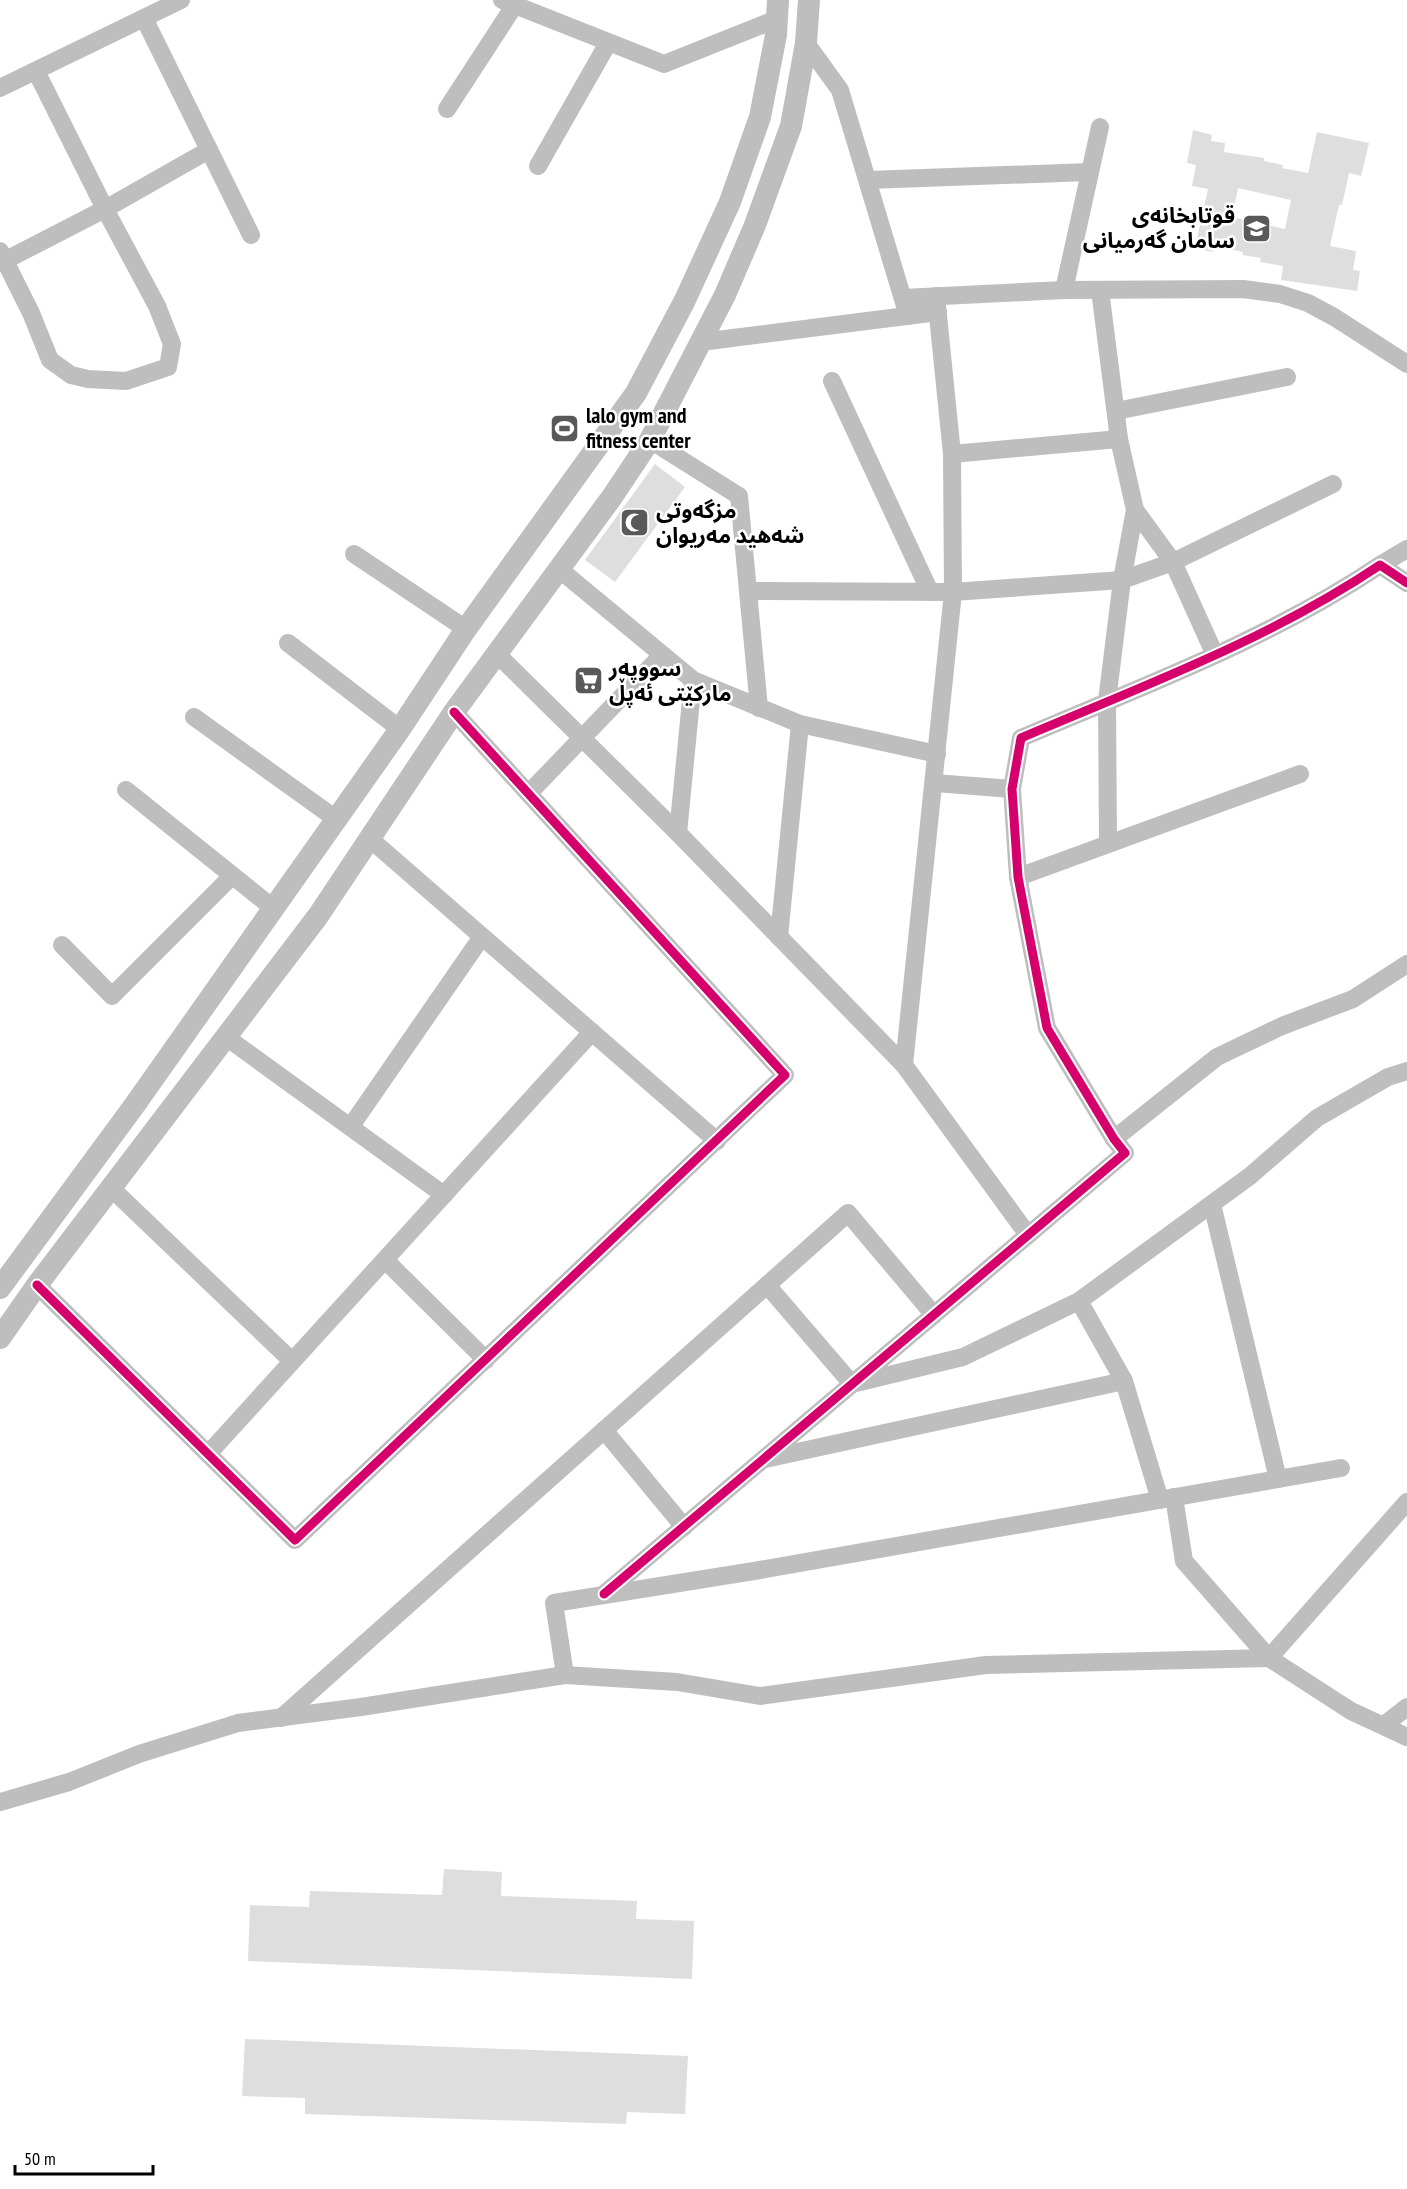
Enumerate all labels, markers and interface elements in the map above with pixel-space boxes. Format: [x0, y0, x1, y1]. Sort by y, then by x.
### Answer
place label: قوتابخانەی سامان گەرمیانی [1083, 201, 1235, 254]
school or university icon: قوتابخانەی سامان گەرمیانی [1240, 212, 1272, 244]
place label: lalo gym and fitness center [586, 401, 691, 454]
sports icon: lalo gym and fitness center [549, 412, 581, 444]
place label: مزگەوتی شەھید مەریوان [656, 496, 804, 549]
mosque icon: مزگەوتی شەھید مەریوان [619, 507, 651, 539]
place label: سووپەر مارکێتی ئەپڵ [608, 654, 732, 708]
supermarket icon: سووپەر مارکێتی ئەپڵ [572, 665, 604, 697]
scale bar [15, 2138, 153, 2176]
text: 50 m [24, 2147, 56, 2170]

